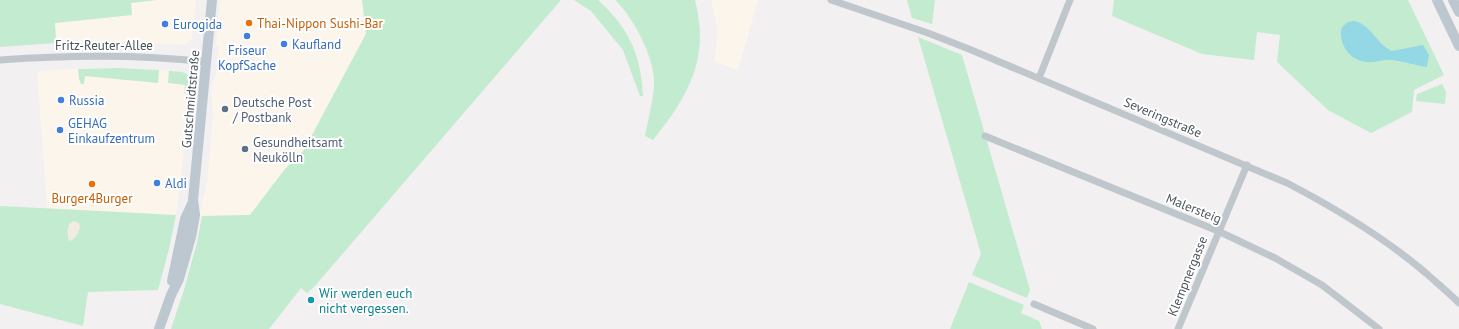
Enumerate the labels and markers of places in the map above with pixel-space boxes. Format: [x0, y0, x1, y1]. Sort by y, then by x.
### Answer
place label: Thai-Nippon Sushi-Bar [257, 15, 383, 32]
place label: Eurogida [173, 16, 222, 33]
marker: Thai-Nippon Sushi-Bar [244, 18, 254, 28]
marker: Eurogida [160, 19, 170, 29]
marker: Friseur KopfSache [242, 31, 252, 41]
place label: Kaufland [292, 36, 341, 53]
marker: Kaufland [279, 39, 289, 49]
place label: Friseur KopfSache [218, 42, 276, 74]
place label: Russia [69, 92, 105, 109]
place label: Deutsche Post / Postbank [232, 94, 312, 126]
marker: Russia [56, 95, 66, 105]
marker: Deutsche Post / Postbank [220, 104, 230, 114]
place label: GEHAG Einkaufzentrum [68, 115, 155, 147]
marker: GEHAG Einkaufzentrum [55, 125, 65, 135]
place label: Gesundheitsamt Neukölln [253, 134, 343, 166]
marker: Gesundheitsamt Neukölln [240, 144, 250, 154]
place label: Aldi [165, 175, 187, 192]
marker: Aldi [152, 178, 162, 188]
marker: Burger4Burger [87, 179, 97, 189]
place label: Burger4Burger [51, 190, 133, 207]
place label: Wir werden euch nicht vergessen. [319, 285, 412, 317]
marker: Wir werden euch nicht vergessen. [306, 295, 316, 305]

